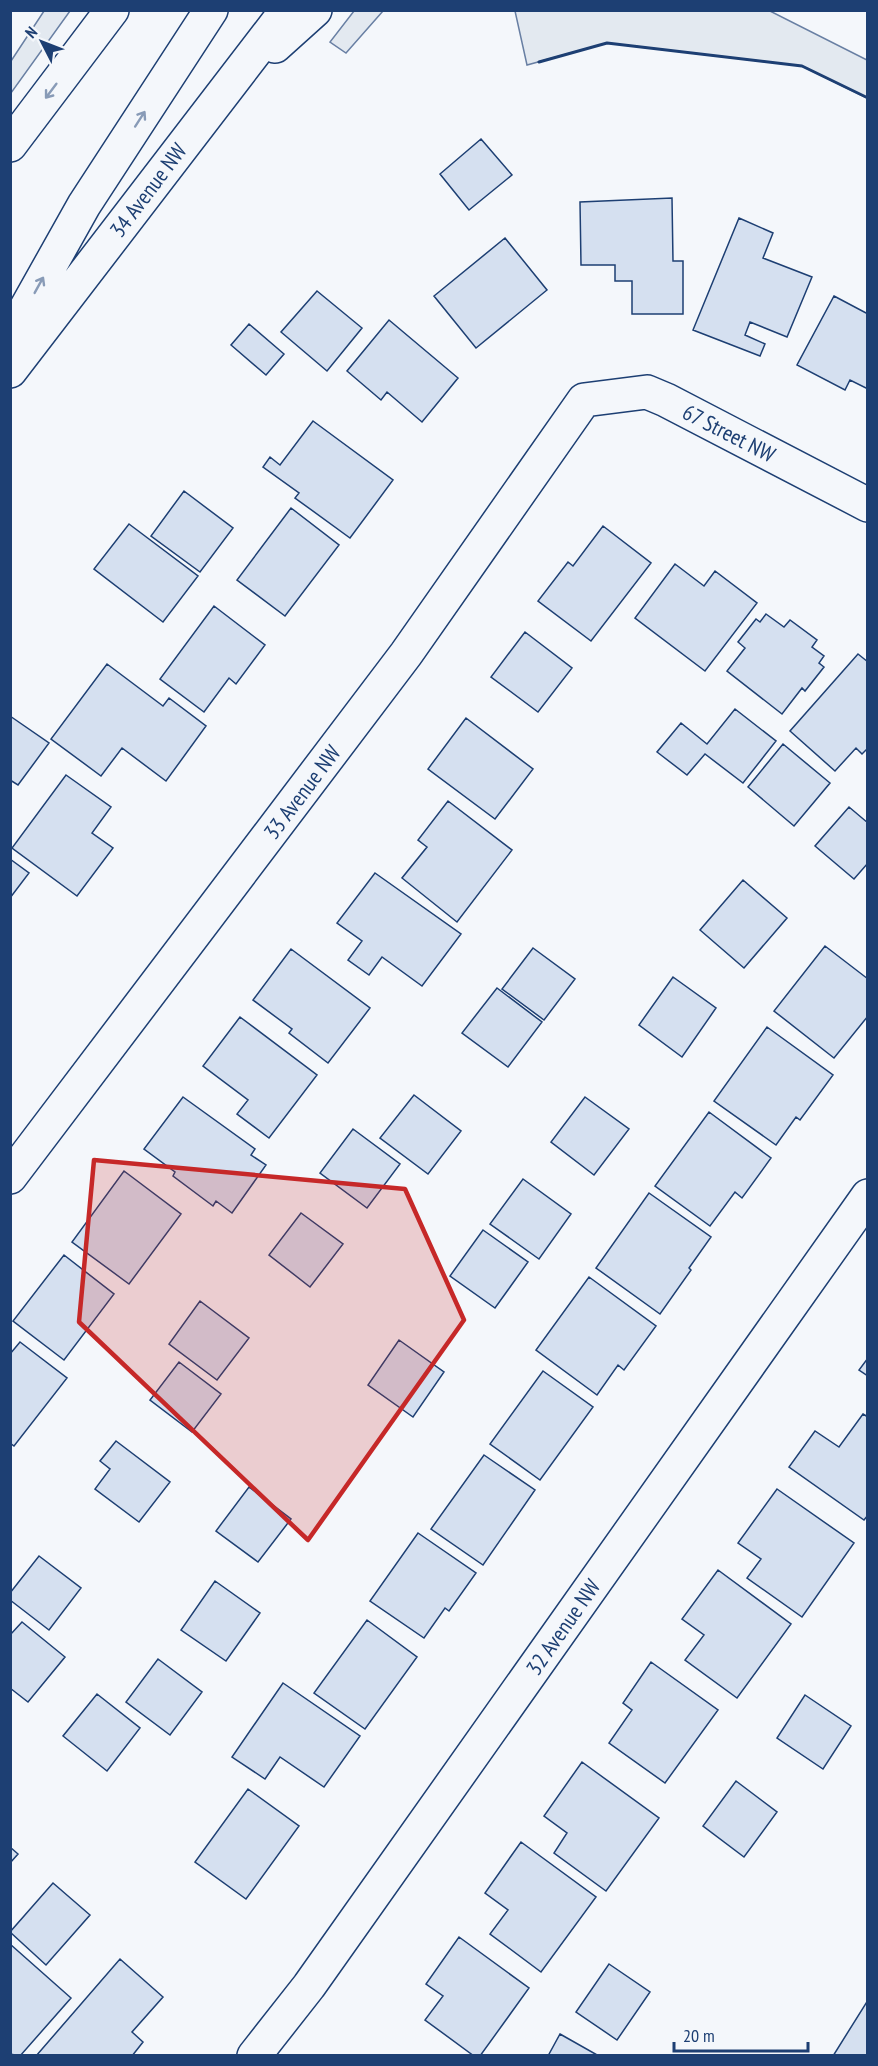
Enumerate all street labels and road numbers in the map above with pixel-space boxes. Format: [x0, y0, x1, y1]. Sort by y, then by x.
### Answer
street label: 34 Avenue NW [103, 137, 193, 243]
street label: 67 Street NW [678, 398, 780, 468]
street label: 33 Avenue NW [257, 739, 347, 845]
street label: 32 Avenue NW [520, 1573, 606, 1680]

